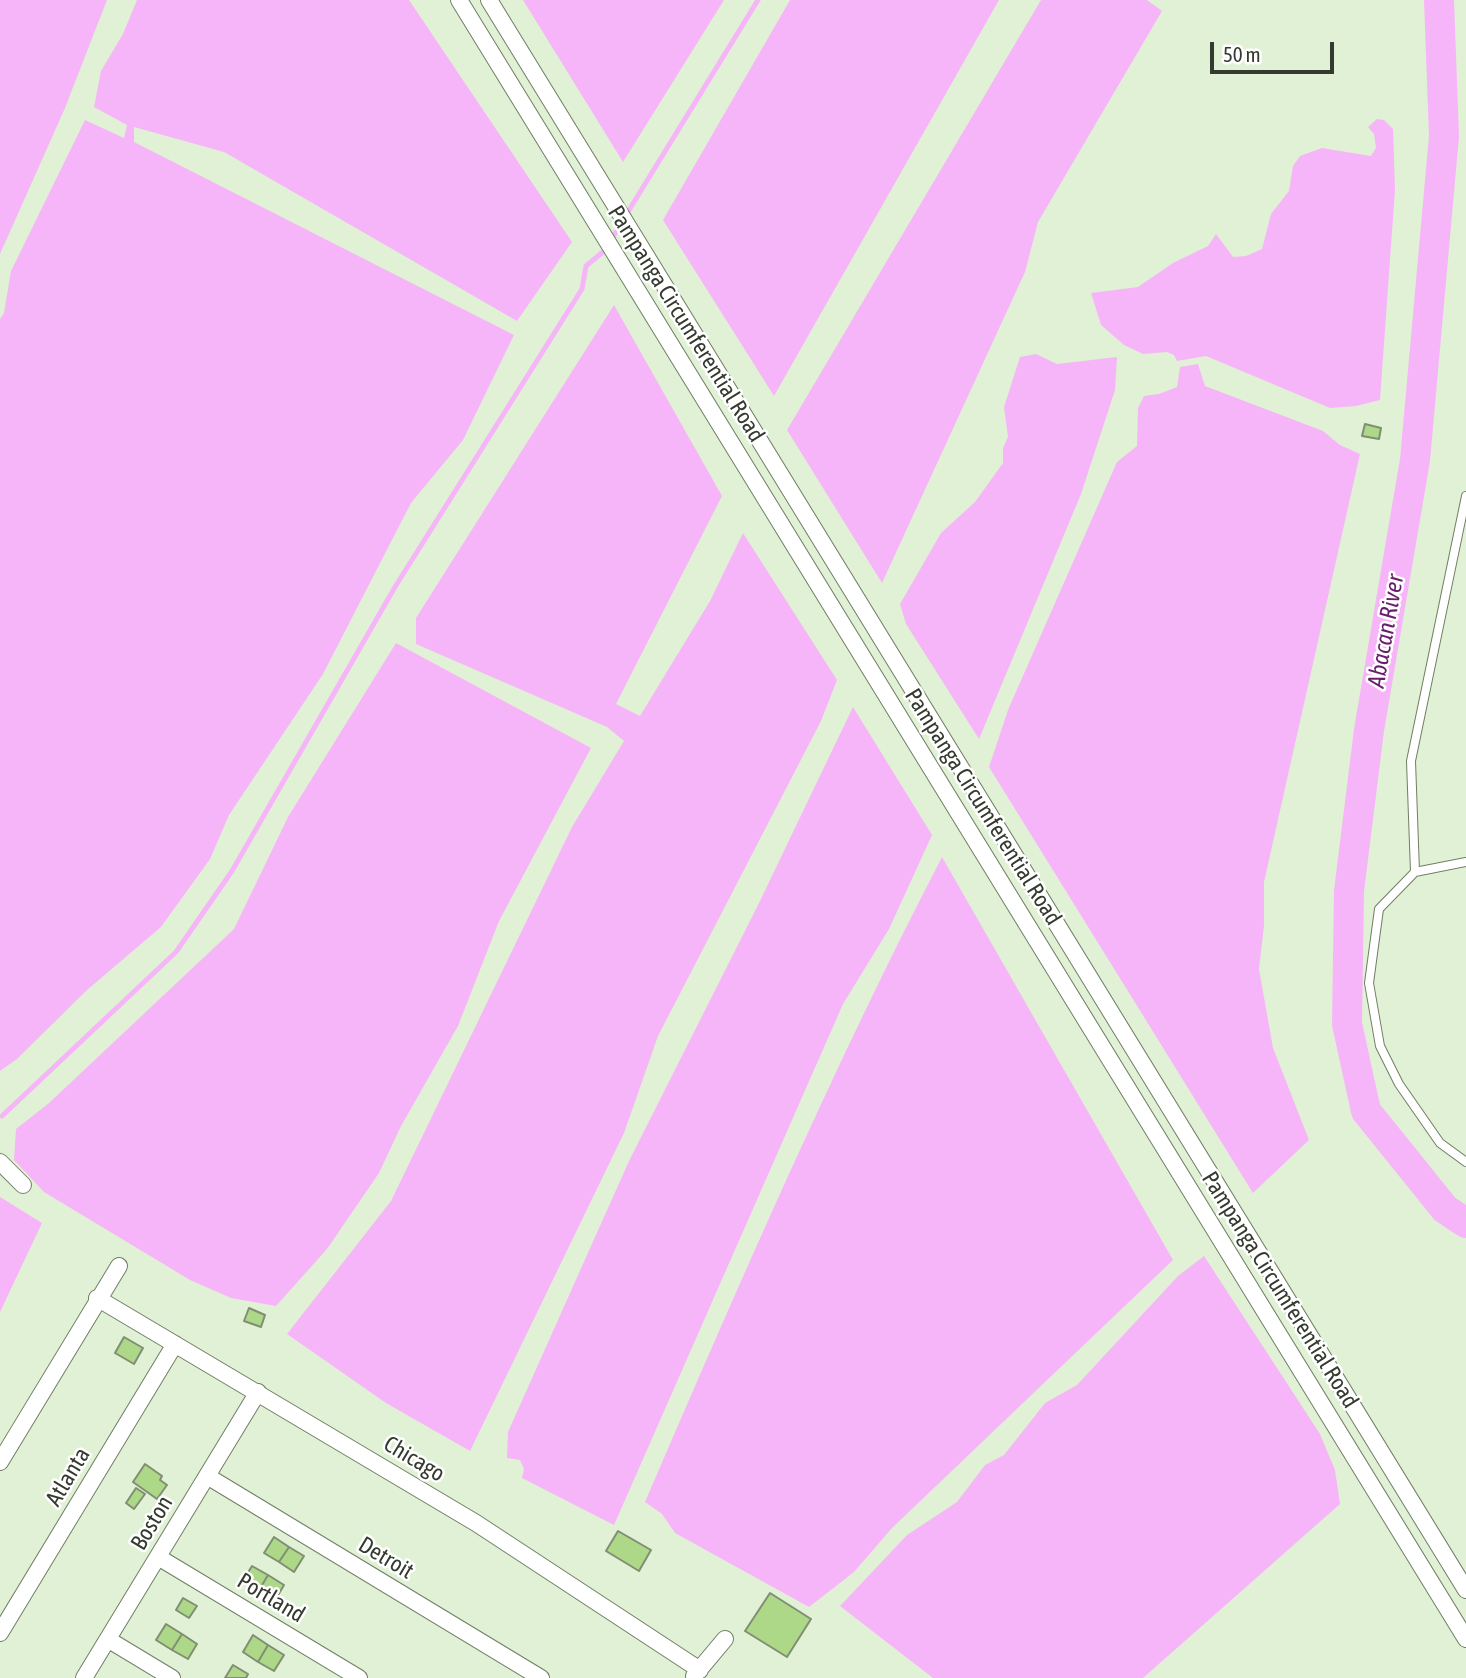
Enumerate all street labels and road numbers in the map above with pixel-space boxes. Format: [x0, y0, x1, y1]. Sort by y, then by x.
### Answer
street label: Pampanga Circumferential Road [602, 201, 770, 447]
street label: Pampanga Circumferential Road [899, 684, 1067, 930]
street label: Pampanga Circumferential Road [1196, 1167, 1364, 1413]
street label: Chicago [379, 1430, 449, 1488]
street label: Atlanta [40, 1443, 96, 1511]
street label: Boston [125, 1491, 179, 1555]
street label: Detroit [353, 1531, 419, 1585]
street label: Portland [232, 1567, 310, 1629]

